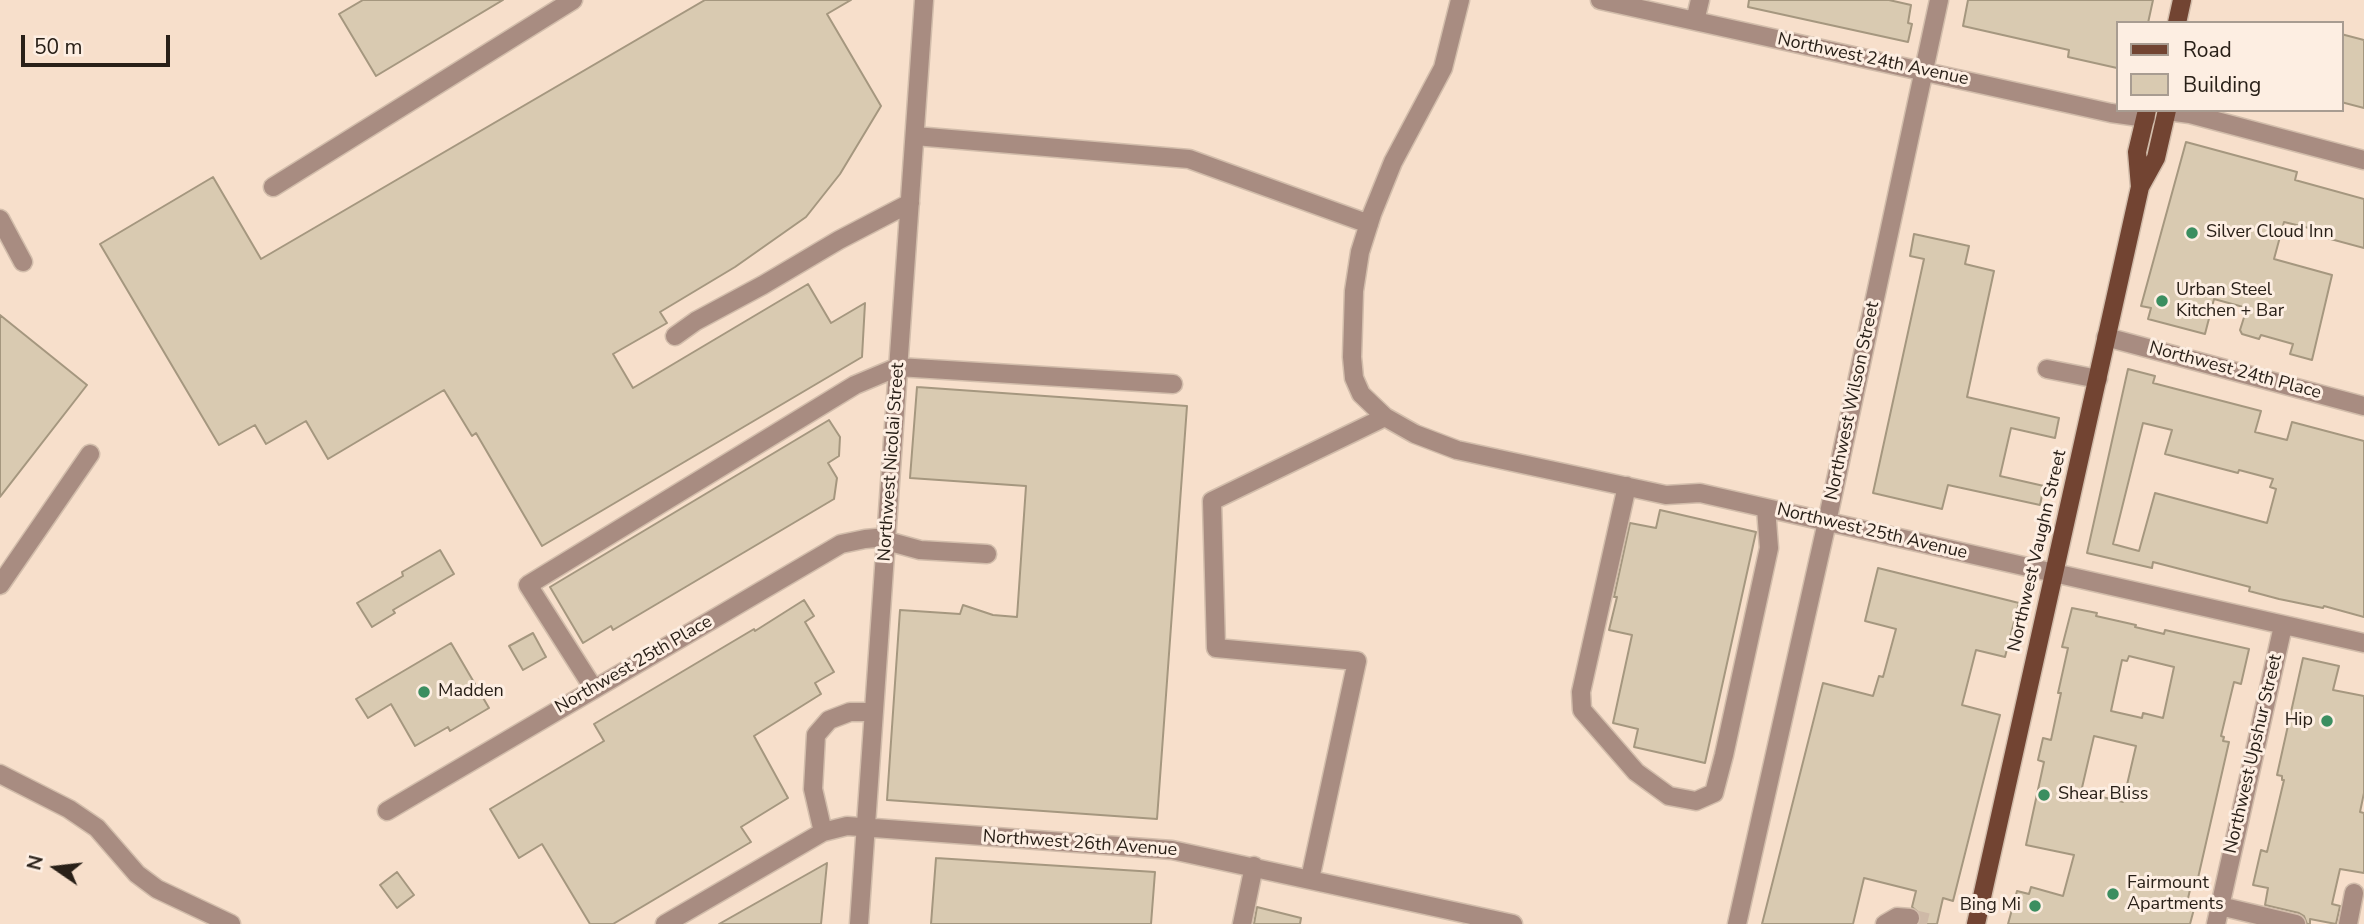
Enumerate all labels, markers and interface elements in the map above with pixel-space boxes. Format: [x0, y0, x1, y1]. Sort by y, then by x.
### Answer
scale bar [24, 21, 173, 65]
legend [2116, 21, 2343, 112]
street label: Northwest 24th Avenue [1775, 29, 1971, 91]
text: 50 m [34, 33, 83, 61]
text: Road [2183, 36, 2232, 64]
text: Building [2183, 71, 2261, 99]
place label: Silver Cloud Inn [2206, 222, 2334, 244]
marker: Silver Cloud Inn [2184, 225, 2200, 241]
place label: Urban Steel Kitchen + Bar [2176, 280, 2284, 322]
marker: Urban Steel Kitchen + Bar [2154, 293, 2170, 309]
street label: Northwest Wilson Street [1821, 300, 1885, 502]
street label: Northwest 24th Place [2146, 338, 2324, 404]
street label: Northwest Nicolai Street [874, 362, 910, 562]
street label: Northwest Vaughn Street [2004, 448, 2072, 654]
street label: Northwest 25th Avenue [1775, 500, 1969, 564]
street label: Northwest 25th Place [552, 611, 716, 719]
street label: Northwest Upshur Street [2221, 652, 2287, 856]
place label: Madden [438, 681, 504, 703]
marker: Madden [416, 684, 432, 700]
place label: Hip [2285, 710, 2313, 732]
marker: Hip [2319, 713, 2335, 729]
place label: Shear Bliss [2058, 784, 2148, 806]
marker: Shear Bliss [2036, 787, 2052, 803]
street label: Northwest 26th Avenue [982, 826, 1178, 862]
north arrow [21, 833, 91, 903]
text: N [21, 853, 50, 873]
place label: Fairmount Apartments [2127, 873, 2224, 916]
marker: Fairmount Apartments [2105, 886, 2121, 902]
place label: Bing Mi [1960, 895, 2021, 917]
marker: Bing Mi [2027, 898, 2043, 914]

